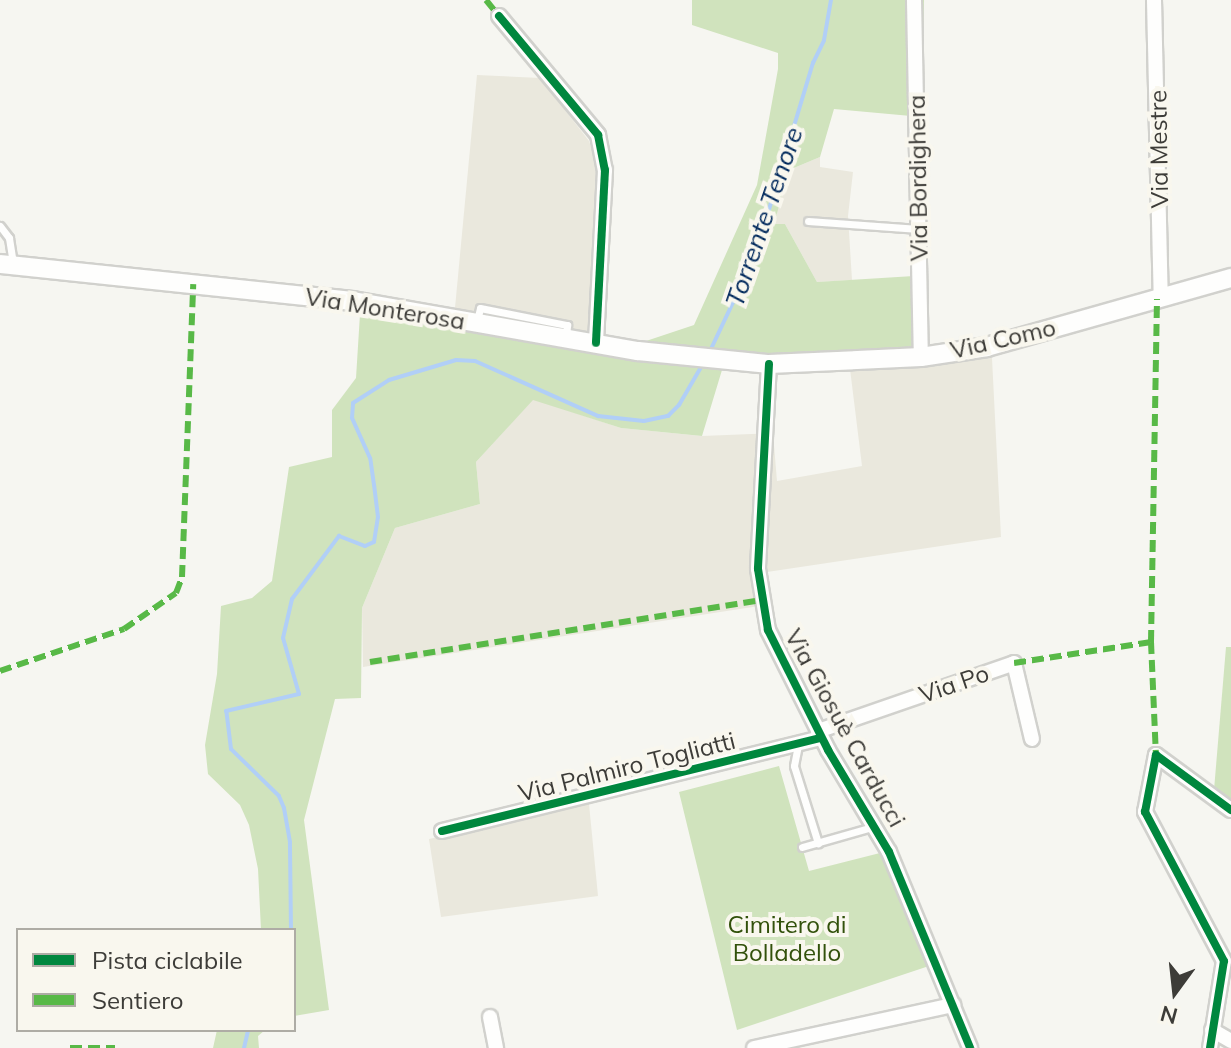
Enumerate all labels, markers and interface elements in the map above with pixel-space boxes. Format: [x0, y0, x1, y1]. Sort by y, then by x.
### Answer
street label: Via Mestre [1144, 89, 1174, 209]
street label: Via Bordighera [902, 95, 934, 261]
water label: Torrente Tenore [719, 123, 809, 311]
street label: Via Monterosa [303, 282, 467, 336]
street label: Via Como [948, 313, 1058, 365]
street label: Via Giosuè Carducci [779, 624, 911, 832]
street label: Via Po [915, 659, 993, 709]
street label: Via Palmiro Togliatti [516, 726, 738, 808]
park label: Cimitero di Bolladello [728, 911, 846, 967]
legend [16, 928, 296, 1032]
text: Pista ciclabile [92, 945, 243, 975]
north arrow [1135, 952, 1215, 1032]
text: Sentiero [92, 985, 184, 1015]
text: N [1157, 1000, 1180, 1031]

